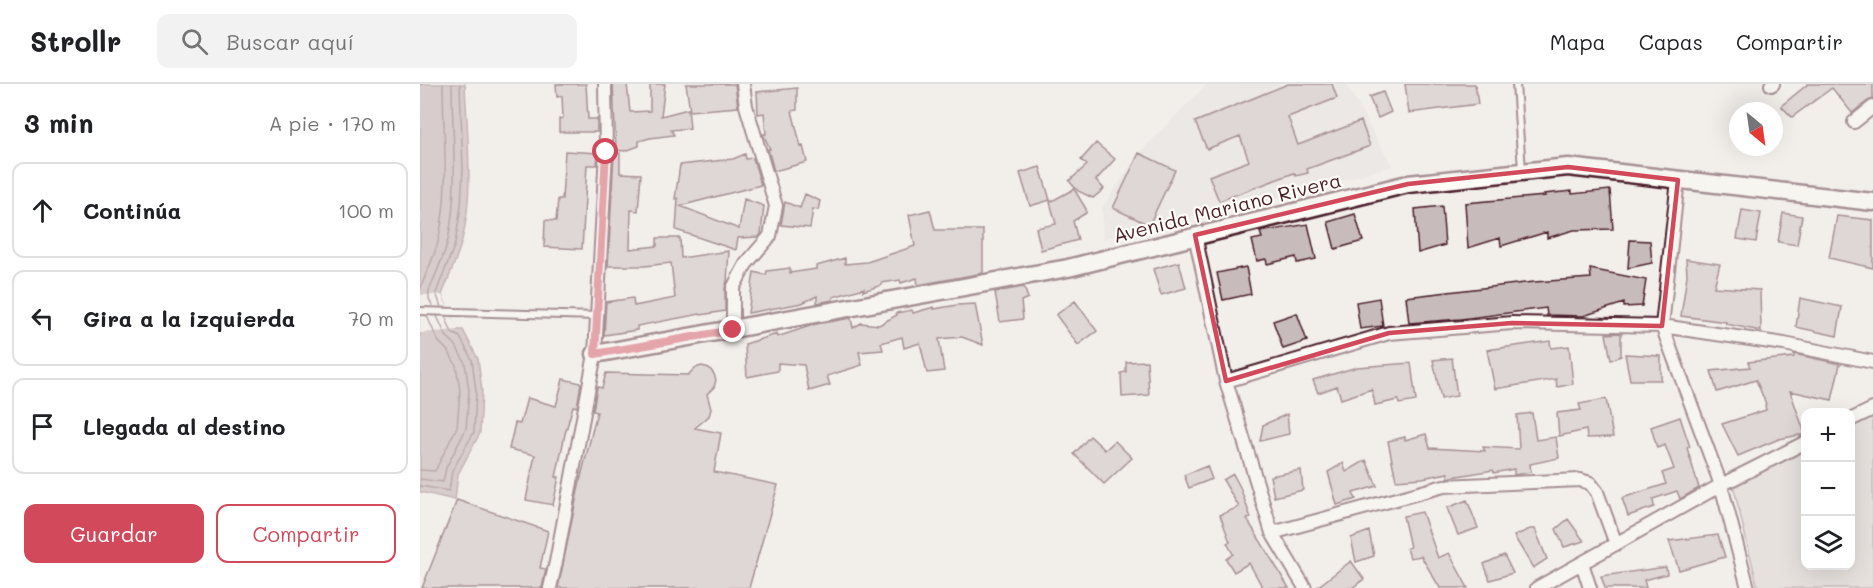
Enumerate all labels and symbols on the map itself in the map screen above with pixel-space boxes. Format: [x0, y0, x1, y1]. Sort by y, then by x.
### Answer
north arrow [1729, 102, 1783, 156]
route start [592, 138, 618, 164]
street label: Avenida Mariano Rivera [1110, 166, 1344, 248]
route end [719, 316, 745, 342]

